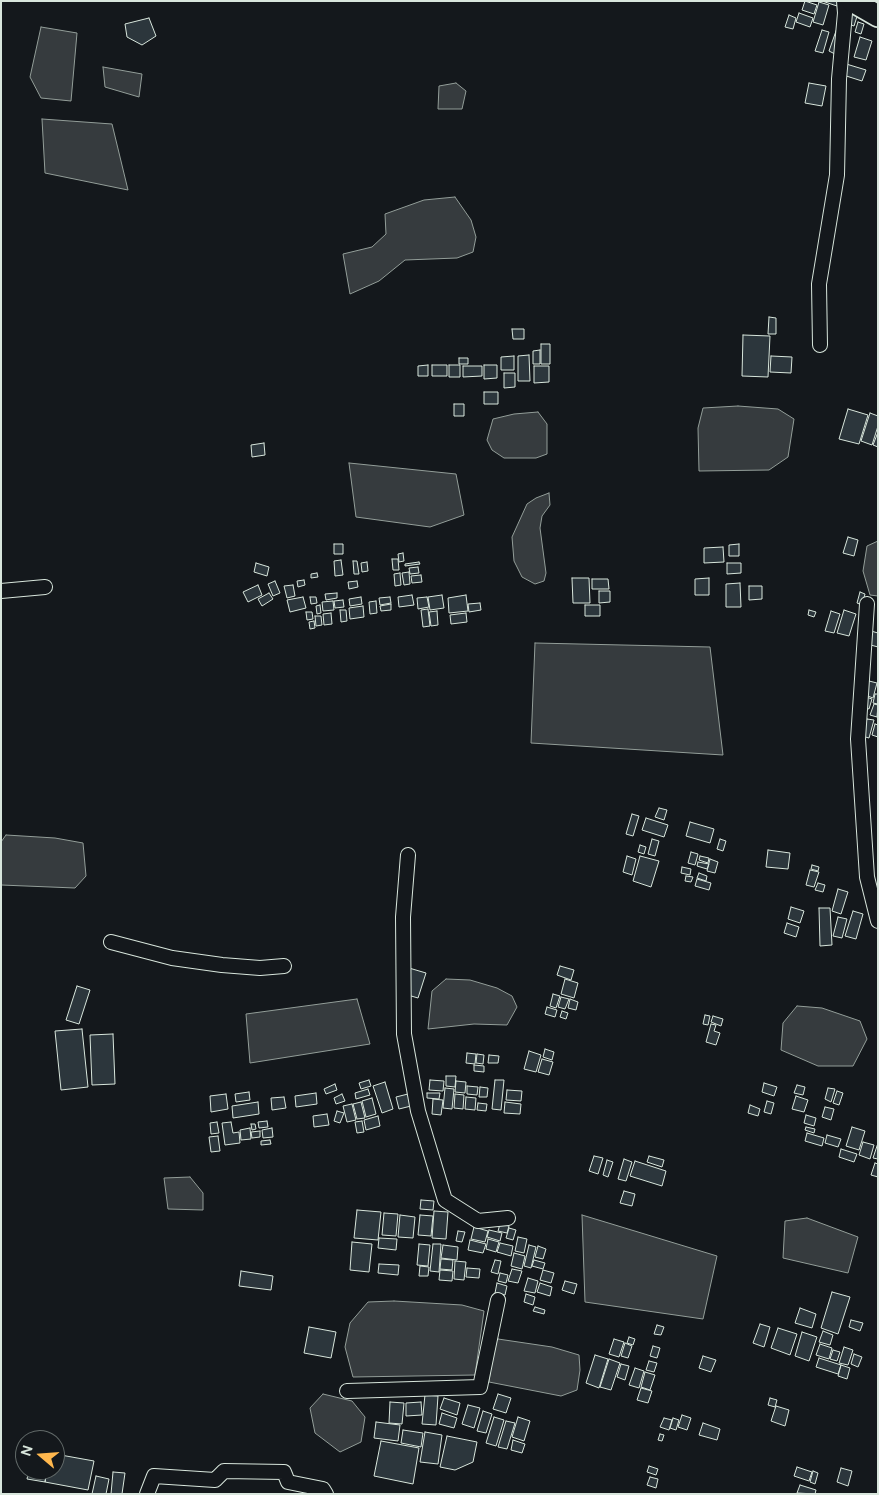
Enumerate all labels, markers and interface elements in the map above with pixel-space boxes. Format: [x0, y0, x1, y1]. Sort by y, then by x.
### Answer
north arrow [15, 1430, 65, 1480]
text: N [17, 1443, 37, 1458]

